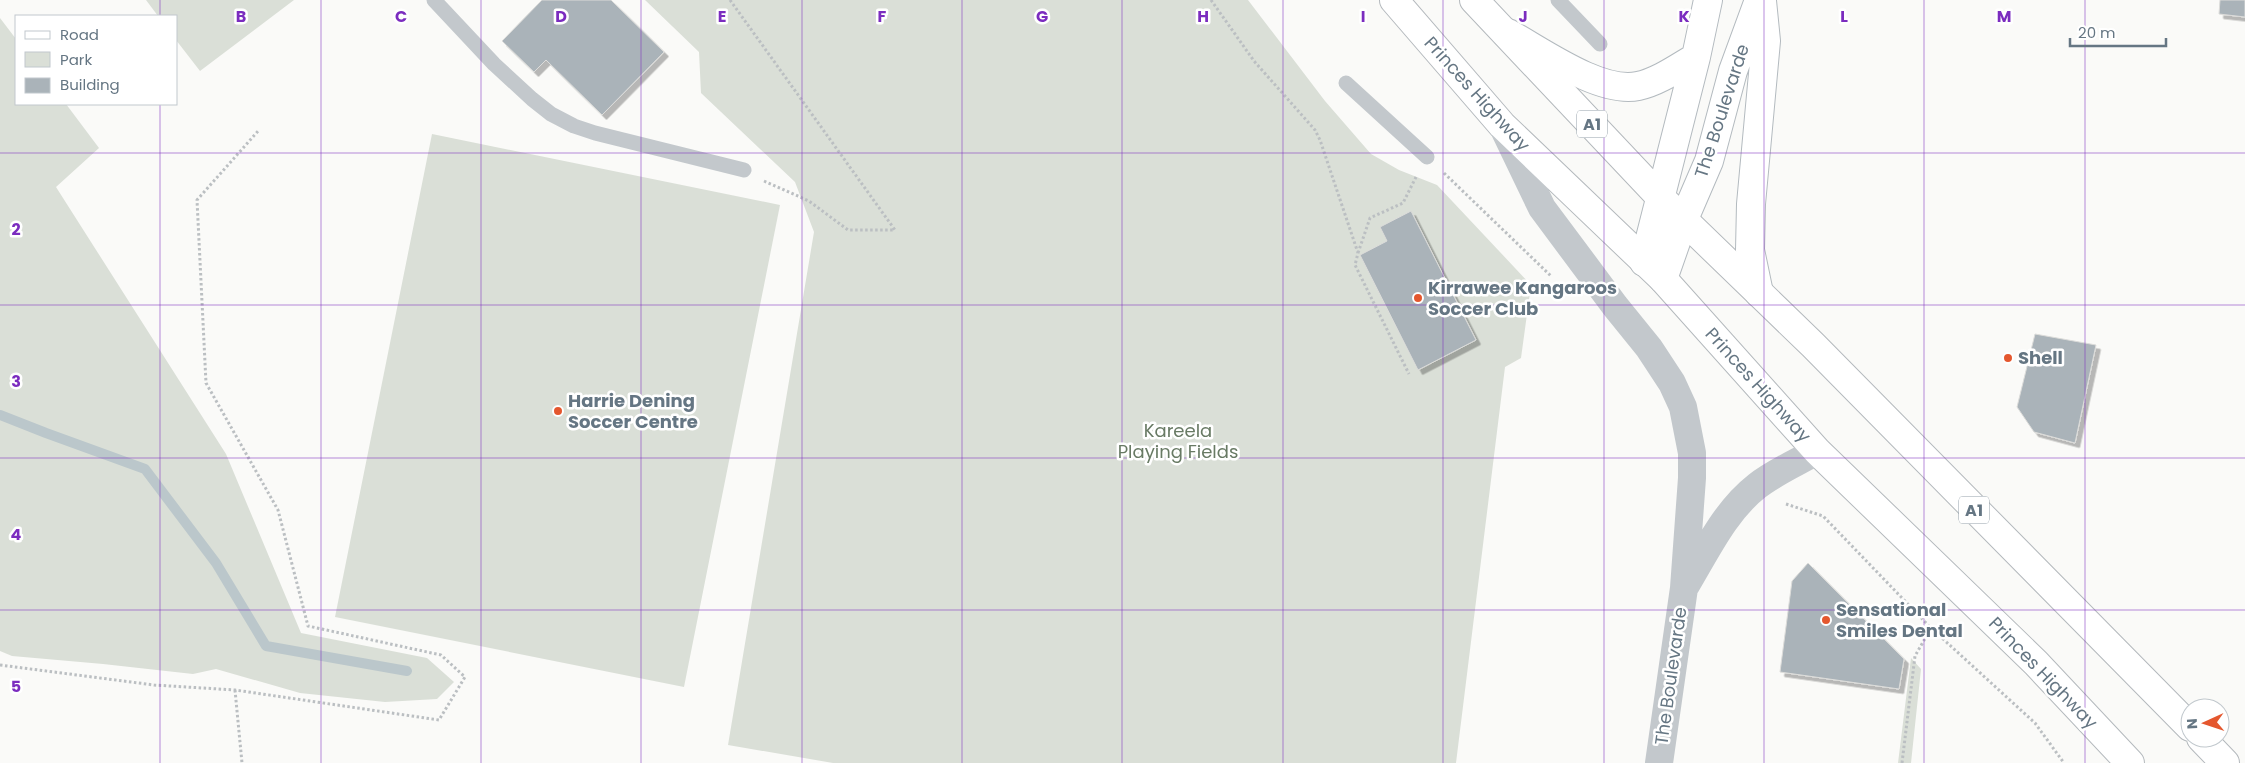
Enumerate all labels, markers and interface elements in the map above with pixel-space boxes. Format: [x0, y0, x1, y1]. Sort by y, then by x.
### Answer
text: B [236, 5, 246, 28]
text: C [395, 5, 407, 28]
text: D [555, 5, 567, 28]
text: E [718, 5, 726, 28]
text: F [878, 5, 887, 28]
text: G [1036, 5, 1048, 28]
text: H [1197, 5, 1209, 28]
text: I [1361, 5, 1365, 28]
text: J [1518, 5, 1528, 28]
text: K [1678, 5, 1690, 28]
text: L [1840, 5, 1848, 28]
text: M [1997, 5, 2011, 28]
legend [15, 15, 178, 105]
scale bar [2070, 15, 2166, 47]
text: 20 m [2078, 22, 2116, 43]
text: Road [60, 24, 99, 45]
street label: Princes Highway [1419, 31, 1536, 157]
street label: The Boulevarde [1688, 41, 1755, 181]
text: Park [60, 49, 92, 70]
text: Building [60, 74, 120, 95]
road number: A1 [1577, 110, 1607, 138]
text: 2 [11, 218, 21, 241]
place label: Kirrawee Kangaroos Soccer Club [1428, 275, 1617, 321]
marker: Kirrawee Kangaroos Soccer Club [1412, 292, 1424, 304]
street label: Princes Highway [1700, 322, 1817, 448]
place label: Shell [2018, 345, 2063, 370]
marker: Shell [2002, 352, 2014, 364]
text: 3 [11, 370, 21, 393]
place label: Harrie Dening Soccer Centre [568, 388, 698, 434]
marker: Harrie Dening Soccer Centre [552, 405, 564, 417]
park label: Kareela Playing Fields [1118, 418, 1238, 464]
road number: A1 [1959, 496, 1989, 524]
text: 4 [11, 523, 22, 546]
place label: Sensational Smiles Dental [1836, 597, 1963, 643]
street label: The Boulevarde [1648, 605, 1693, 747]
street label: Princes Highway [1983, 611, 2103, 734]
marker: Sensational Smiles Dental [1820, 614, 1832, 626]
text: 5 [11, 675, 21, 698]
north arrow [2180, 698, 2230, 748]
text: N [2182, 718, 2202, 729]

